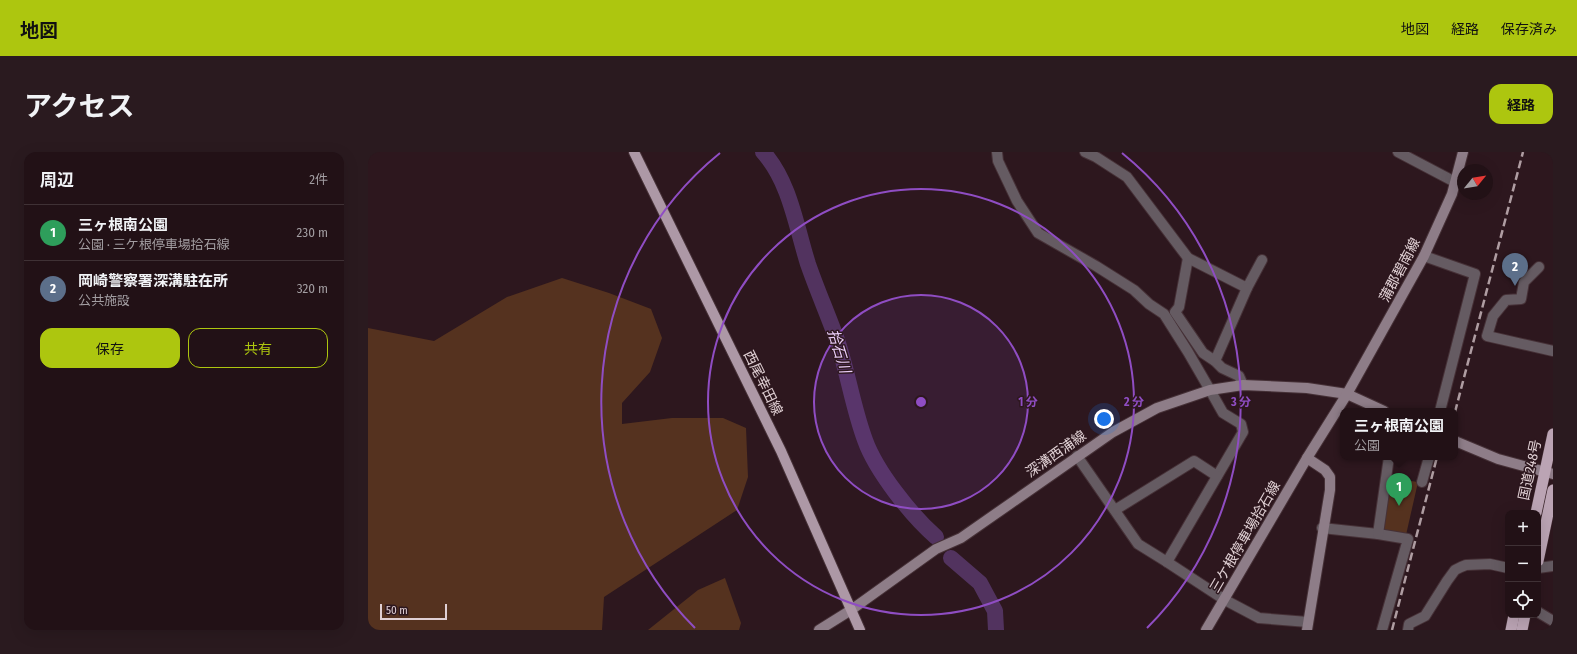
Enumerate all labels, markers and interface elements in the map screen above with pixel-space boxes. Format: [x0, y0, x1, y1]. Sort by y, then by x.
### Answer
text: 地図 [20, 19, 58, 42]
text: 地図 [1401, 21, 1429, 38]
text: 経路 [1451, 21, 1479, 38]
text: 保存済み [1501, 21, 1557, 38]
button: 経路 [1489, 84, 1553, 124]
text: アクセス [24, 90, 135, 123]
north arrow [1457, 164, 1493, 200]
text: 周辺 [40, 170, 74, 191]
text: 2件 [309, 172, 328, 187]
text: 三ヶ根南公園 [78, 216, 168, 234]
text: 1 [50, 225, 56, 240]
text: 230 m [297, 225, 328, 240]
street label: 蒲郡碧南線 [1376, 235, 1424, 305]
text: 公園 · 三ケ根停車場拾石線 [78, 237, 230, 252]
pin: 2 [1502, 253, 1528, 286]
text: 岡崎警察署深溝駐在所 [78, 272, 228, 290]
text: 2 [50, 281, 56, 296]
text: 320 m [297, 281, 328, 296]
text: 公共施設 [78, 293, 130, 308]
water label: 拾石川 [824, 327, 855, 377]
button: 保存 [40, 328, 180, 368]
button: 共有 [188, 328, 328, 368]
street label: 西尾幸田線 [740, 348, 786, 418]
centre of rings [914, 395, 928, 409]
text: 1 分 [1018, 395, 1038, 409]
text: 2 分 [1123, 395, 1144, 409]
text: 3 分 [1230, 395, 1251, 409]
popup [1340, 408, 1458, 460]
your location [1094, 409, 1114, 429]
text: 三ヶ根南公園 [1354, 417, 1444, 435]
street label: 深溝西浦線 [1022, 427, 1090, 481]
text: 公園 [1354, 438, 1380, 453]
street label: 国道248号 [1515, 438, 1545, 502]
pin: 1 [1386, 473, 1412, 506]
street label: 三ケ根停車場拾石線 [1206, 478, 1284, 596]
map controls [1505, 510, 1541, 618]
button: + [1505, 510, 1541, 546]
button: − [1505, 546, 1541, 582]
button: locate [1505, 582, 1541, 618]
scale bar [380, 602, 447, 621]
text: 50 m [386, 604, 408, 617]

